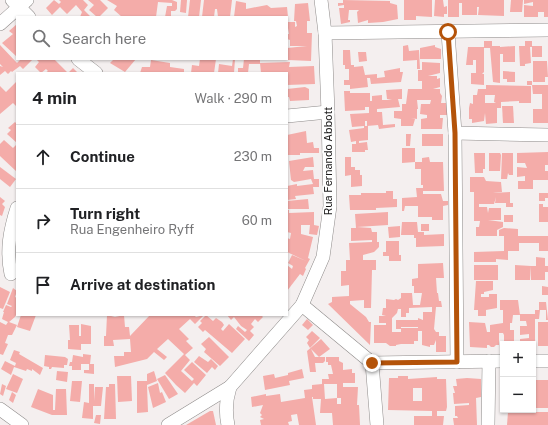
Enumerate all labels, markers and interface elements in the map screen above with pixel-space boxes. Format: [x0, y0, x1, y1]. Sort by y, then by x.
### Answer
search box [16, 16, 288, 60]
route start [439, 23, 457, 41]
icon: search [30, 27, 52, 49]
text: Search here [62, 30, 146, 47]
text: 4 min [32, 88, 77, 108]
text: Walk · 290 m [194, 91, 272, 106]
street label: Rua Fernando Abbott [322, 107, 334, 215]
icon: ahead [32, 146, 54, 168]
text: Continue [70, 148, 135, 165]
text: 230 m [234, 149, 272, 164]
text: Turn right [70, 205, 140, 222]
icon: right [32, 210, 54, 232]
text: 60 m [242, 213, 272, 228]
text: Rua Engenheiro Ryff [70, 222, 194, 237]
icon: arrive [32, 274, 54, 296]
text: Arrive at destination [70, 276, 215, 293]
map controls [500, 341, 536, 413]
button: + [500, 341, 536, 377]
route end [363, 354, 381, 372]
button: − [500, 377, 536, 413]

